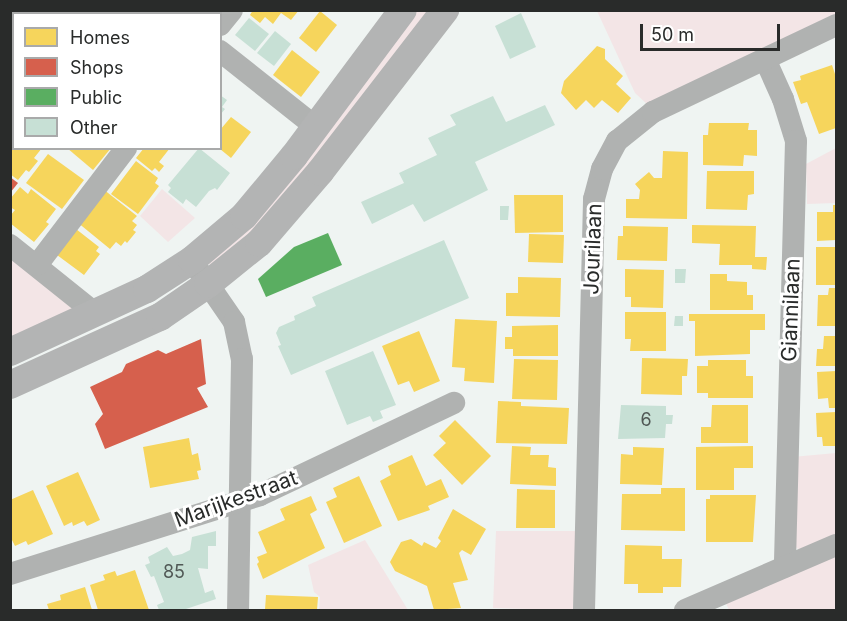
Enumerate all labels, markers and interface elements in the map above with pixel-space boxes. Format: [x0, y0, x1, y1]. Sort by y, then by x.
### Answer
legend [12, 12, 222, 150]
scale bar [643, 12, 782, 50]
text: 50 m [651, 24, 694, 45]
text: Homes [70, 27, 130, 48]
text: Shops [70, 57, 124, 78]
text: Public [70, 87, 122, 108]
text: Other [70, 117, 118, 138]
street label: Jourilaan [579, 203, 607, 295]
street label: Giannilaan [777, 258, 805, 362]
house number: 6 [640, 409, 652, 431]
street label: Marijkestraat [171, 465, 301, 533]
house number: 85 [163, 561, 185, 583]

